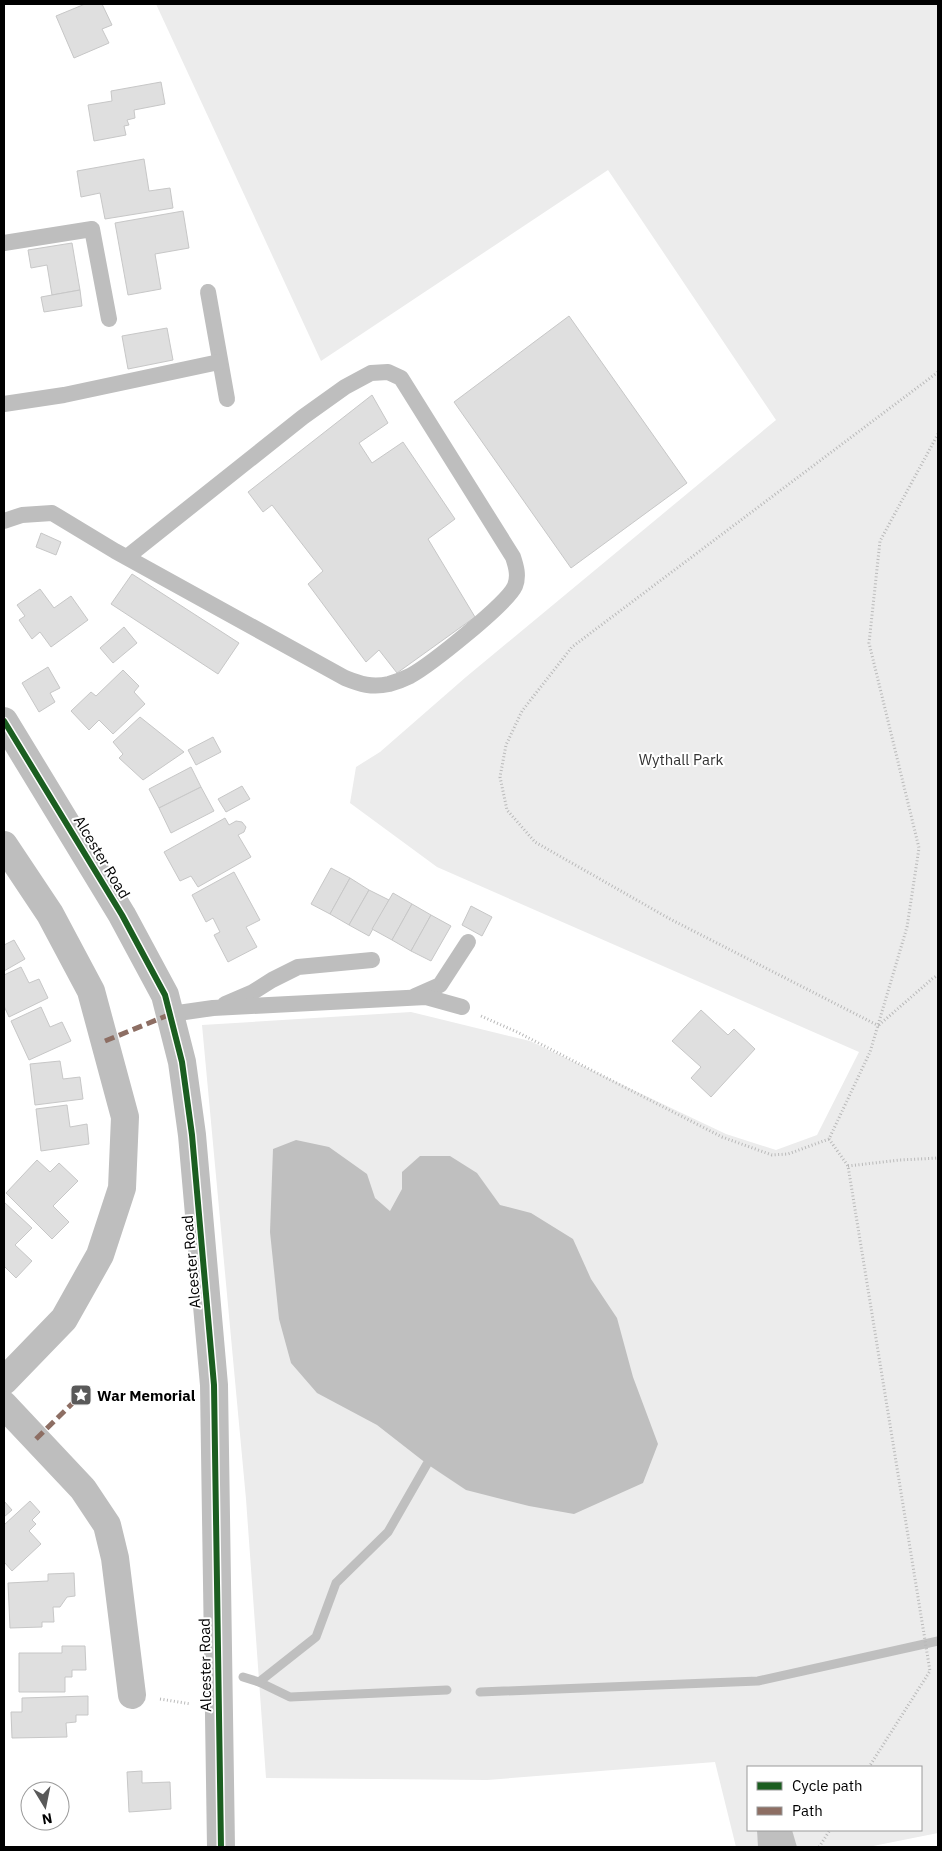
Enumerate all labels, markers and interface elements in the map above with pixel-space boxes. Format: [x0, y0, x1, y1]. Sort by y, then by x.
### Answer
park label: Wythall Park [639, 750, 723, 769]
street label: Alcester Road [70, 812, 134, 902]
street label: Alcester Road [177, 1215, 205, 1309]
place icon: War Memorial [69, 1383, 93, 1407]
place label: War Memorial [97, 1386, 196, 1405]
street label: Alcester Road [195, 1618, 215, 1712]
legend [747, 1766, 922, 1831]
text: Cycle path [792, 1776, 863, 1795]
north arrow [20, 1781, 70, 1831]
text: Path [792, 1801, 823, 1820]
text: N [41, 1809, 54, 1829]

